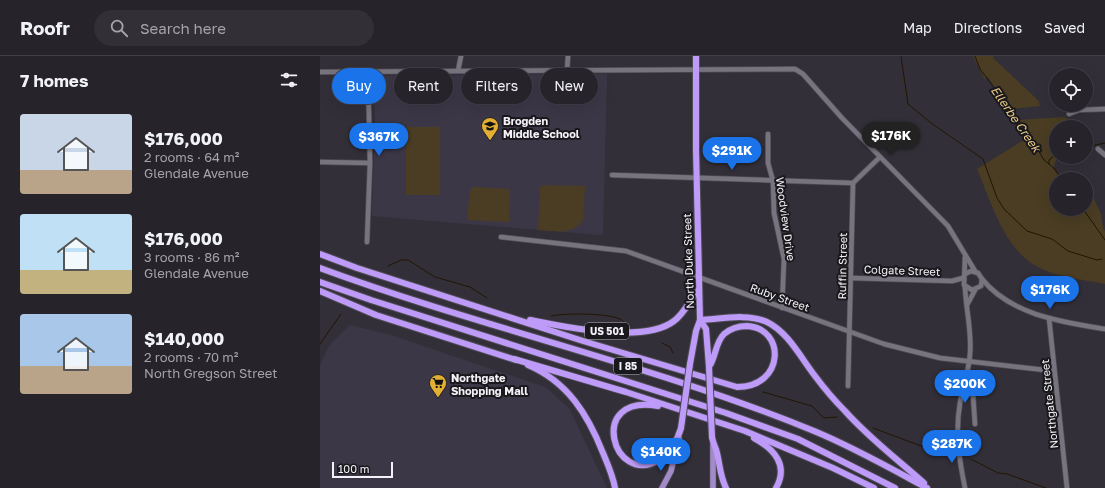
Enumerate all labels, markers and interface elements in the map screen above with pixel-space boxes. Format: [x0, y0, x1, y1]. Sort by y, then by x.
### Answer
search box [94, 10, 374, 46]
text: Roofr [20, 16, 70, 39]
icon: search [108, 17, 130, 39]
text: Search here [140, 19, 226, 37]
text: Map [903, 19, 932, 36]
text: Directions [954, 19, 1022, 36]
text: Saved [1044, 19, 1085, 36]
chip: Buy [332, 68, 386, 104]
chip: Rent [394, 68, 453, 104]
chip: Filters [461, 68, 532, 104]
chip: New [540, 68, 598, 104]
map controls [1049, 68, 1093, 216]
button: locate [1049, 68, 1093, 112]
icon: filters [278, 69, 300, 91]
text: 7 homes [20, 70, 88, 91]
water label: Ellerbe Creek [988, 83, 1045, 156]
place label: Brogden Middle School [503, 114, 580, 140]
school or university icon: Brogden Middle School [480, 116, 500, 141]
button: + [1049, 120, 1093, 164]
pin: $176K [863, 122, 919, 156]
pin: $367K [351, 123, 407, 157]
text: $176K [871, 127, 911, 143]
text: $176,000 [144, 128, 223, 149]
text: $367K [358, 128, 400, 144]
icon: home [52, 130, 100, 178]
pin: $291K [704, 137, 760, 171]
text: $291K [711, 142, 753, 158]
text: 2 rooms · 64 m² [144, 149, 239, 165]
text: Glendale Avenue [144, 165, 249, 181]
button: − [1049, 172, 1093, 216]
street label: Woodview Drive [774, 176, 798, 262]
street label: North Duke Street [680, 213, 696, 309]
text: $176,000 [144, 228, 223, 249]
icon: home [52, 230, 100, 278]
street label: Ruffin Street [835, 232, 849, 300]
text: 3 rooms · 86 m² [144, 249, 239, 265]
street label: Colgate Street [864, 262, 940, 278]
text: Glendale Avenue [144, 265, 249, 281]
pin: $176K [1022, 276, 1078, 310]
street label: Ruby Street [749, 280, 811, 314]
text: $176K [1030, 281, 1070, 297]
road number: US 501 [585, 323, 629, 339]
text: $140,000 [144, 328, 224, 349]
icon: home [52, 330, 100, 378]
text: 2 rooms · 70 m² [144, 349, 239, 365]
road number: I 85 [614, 358, 642, 374]
street label: Northgate Street [1038, 359, 1060, 449]
text: North Gregson Street [144, 365, 278, 381]
pin: $200K [937, 370, 993, 404]
place label: Northgate Shopping Mall [451, 371, 528, 397]
supermarket icon: Northgate Shopping Mall [428, 373, 448, 398]
text: $200K [944, 375, 986, 391]
pin: $287K [924, 430, 980, 464]
text: $287K [931, 435, 973, 451]
pin: $140K [633, 438, 689, 472]
text: $140K [640, 443, 682, 459]
scale bar [332, 460, 393, 479]
text: 100 m [338, 462, 369, 475]

